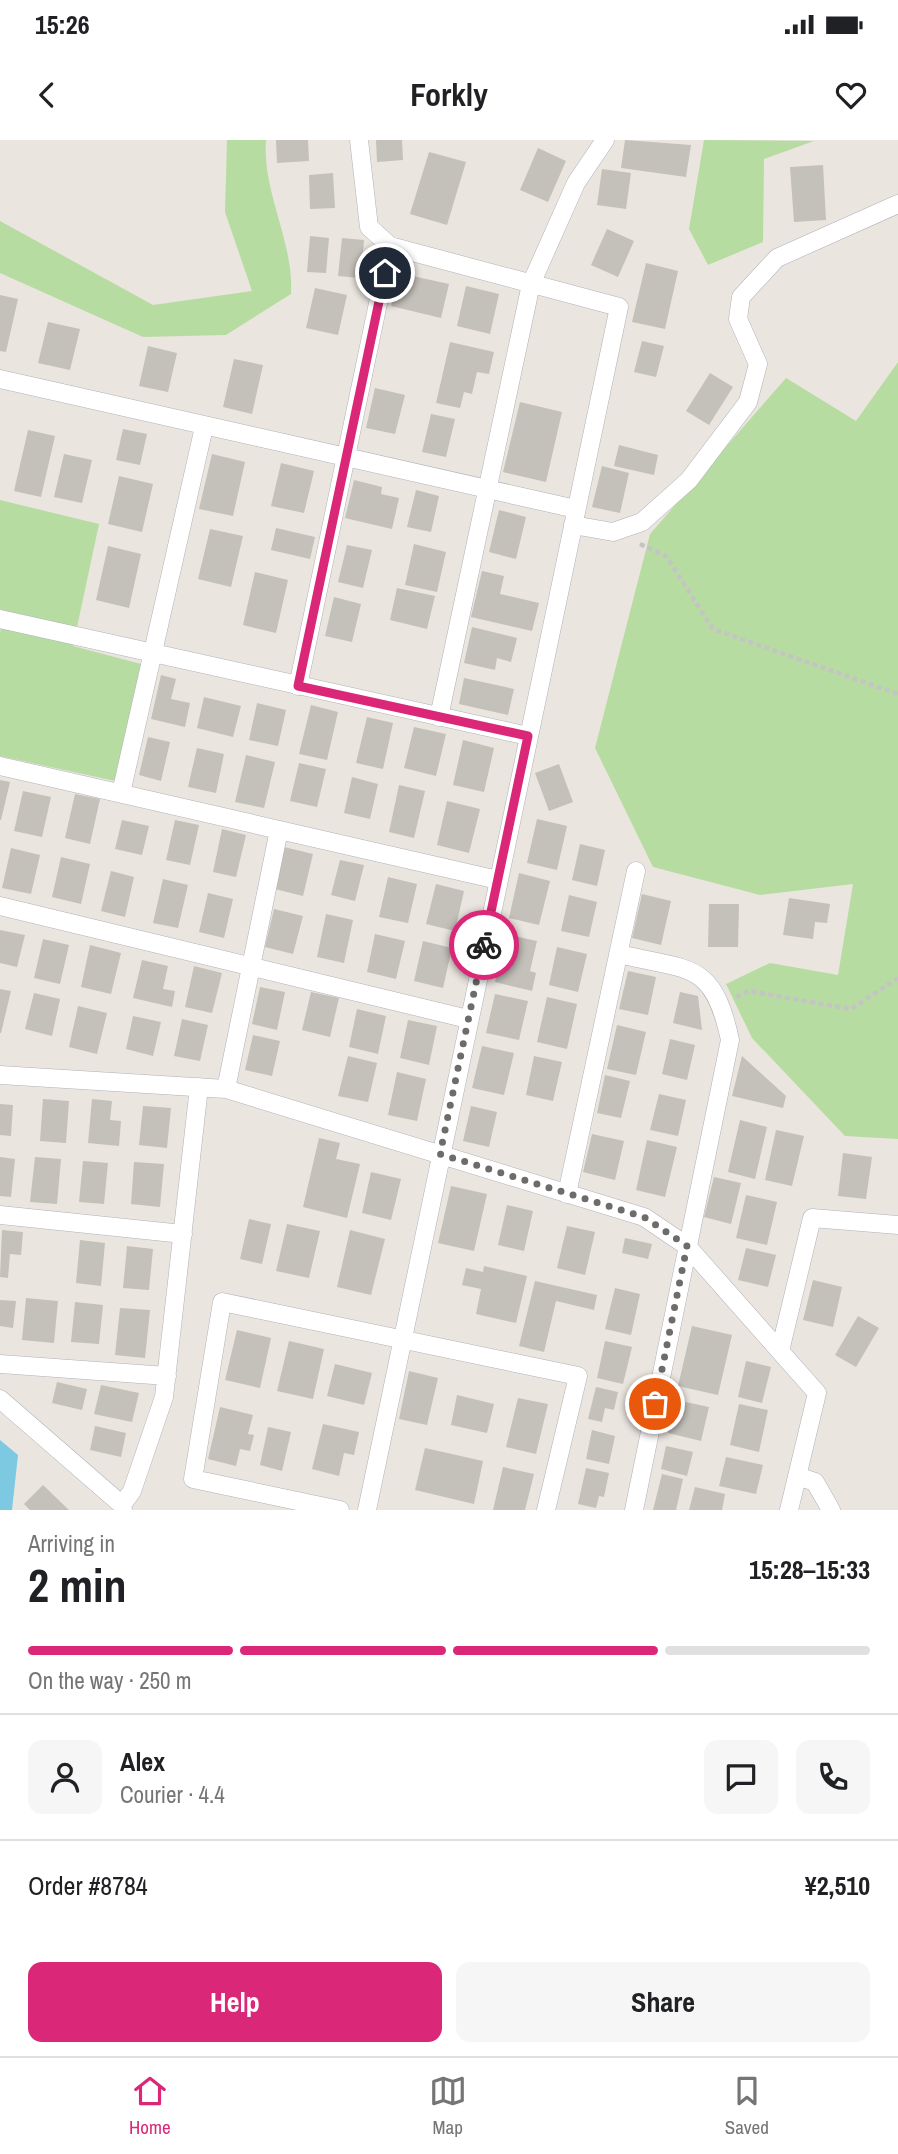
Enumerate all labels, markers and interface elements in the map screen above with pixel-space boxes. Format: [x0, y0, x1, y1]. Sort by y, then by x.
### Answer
text: 15:26 [35, 7, 90, 42]
text: Forkly [410, 73, 488, 116]
icon: back [28, 76, 66, 114]
icon: heart [832, 76, 870, 114]
pin [355, 243, 415, 303]
icon: home [366, 254, 404, 292]
courier [449, 910, 519, 980]
icon: bike [465, 926, 503, 964]
pin [625, 1374, 685, 1434]
icon: bag [636, 1385, 674, 1423]
text: Arriving in [28, 1528, 115, 1559]
text: 15:28–15:33 [749, 1552, 870, 1587]
text: 2 min [28, 1554, 127, 1616]
text: On the way · 250 m [28, 1665, 192, 1696]
button: person [28, 1740, 102, 1814]
button: chat [704, 1740, 778, 1814]
button: phone [796, 1740, 870, 1814]
text: Alex [120, 1744, 165, 1779]
text: Courier · 4.4 [120, 1779, 225, 1810]
text: Order #8784 [28, 1868, 148, 1903]
text: ¥2,510 [805, 1868, 870, 1903]
button: Help [28, 1962, 442, 2042]
button: Share [456, 1962, 870, 2042]
tab: Home [129, 2072, 171, 2140]
tab: Map [429, 2072, 467, 2140]
tab: Saved [725, 2072, 769, 2140]

